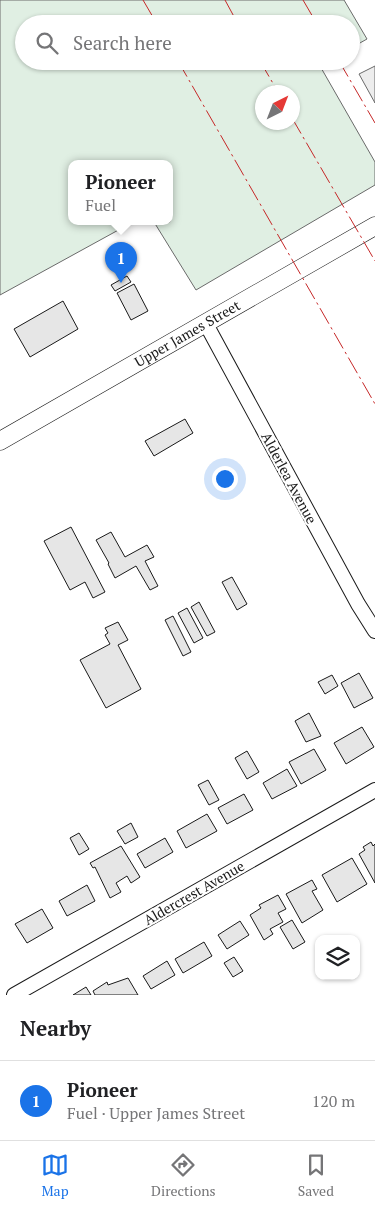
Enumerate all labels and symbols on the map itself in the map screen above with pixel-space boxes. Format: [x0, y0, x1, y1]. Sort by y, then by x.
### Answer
north arrow [255, 85, 300, 130]
pin: 1 [105, 242, 137, 283]
street label: Upper James Street [131, 295, 244, 371]
street label: Alderlea Avenue [257, 429, 322, 527]
your location [212, 466, 238, 492]
street label: Aldercrest Avenue [140, 856, 247, 929]

